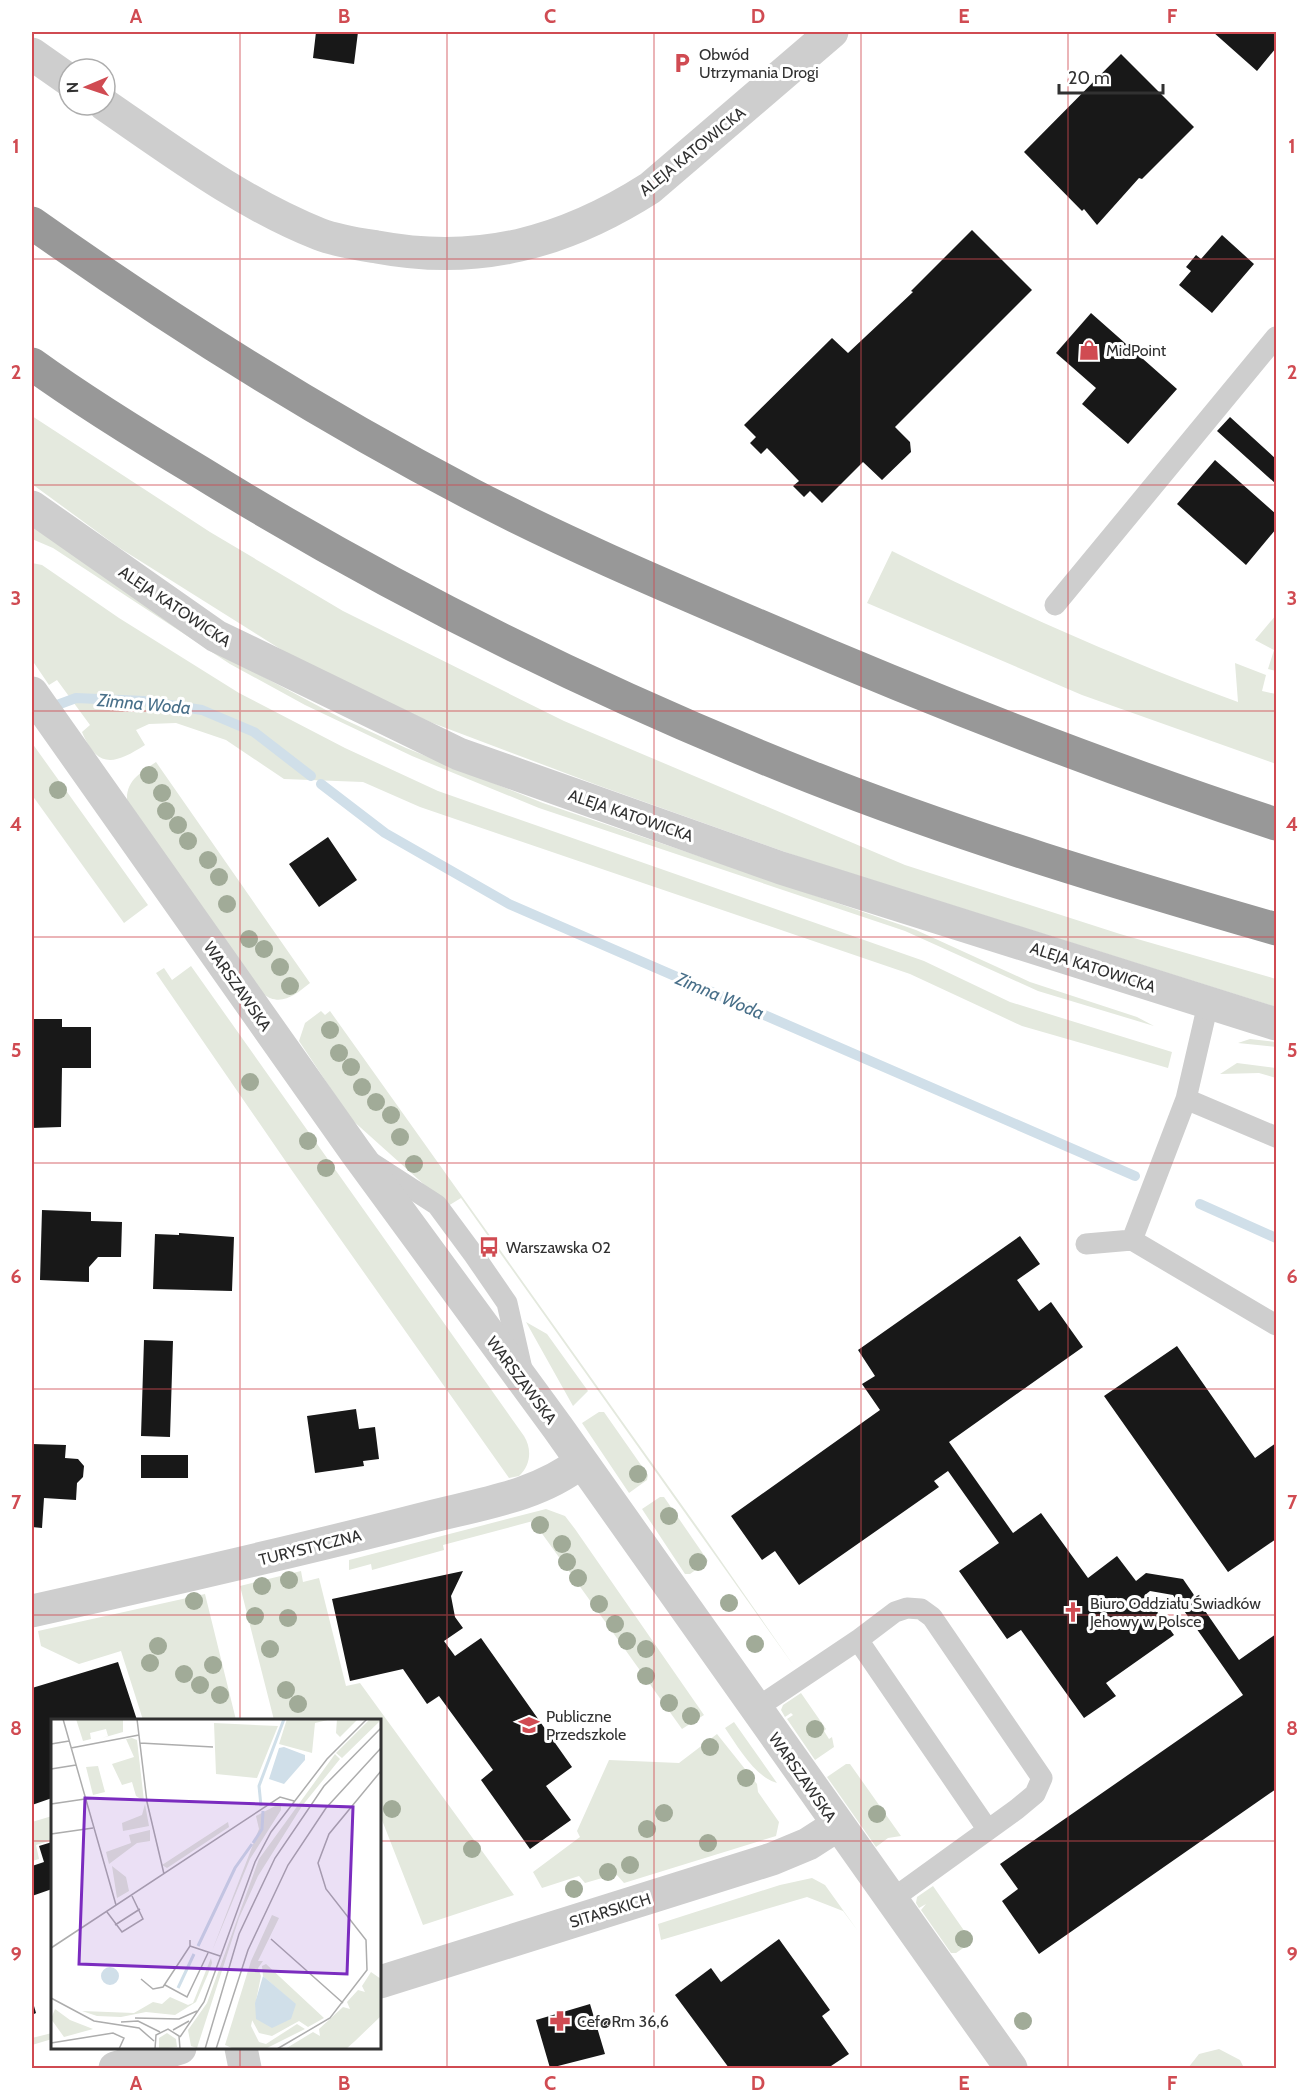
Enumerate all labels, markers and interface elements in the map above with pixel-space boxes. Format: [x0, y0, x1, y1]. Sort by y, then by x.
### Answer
text: A [130, 4, 143, 28]
text: B [338, 4, 350, 28]
text: C [544, 4, 556, 28]
text: D [751, 4, 765, 28]
text: E [958, 4, 970, 28]
text: F [1167, 4, 1178, 28]
place label: Obwód Utrzymania Drogi [699, 45, 819, 82]
parking icon: Obwód Utrzymania Drogi [670, 51, 694, 75]
north arrow [57, 57, 117, 117]
scale bar [1059, 57, 1162, 95]
text: 20 m [1068, 67, 1110, 89]
text: N [63, 82, 82, 93]
street label: ALEJA KATOWICKA [636, 103, 749, 200]
text: 1 [12, 134, 20, 158]
text: 1 [1288, 134, 1296, 158]
shop icon: MidPoint [1077, 338, 1101, 362]
place label: MidPoint [1106, 341, 1167, 360]
text: 2 [11, 360, 21, 384]
text: 2 [1287, 360, 1297, 384]
street label: ALEJA KATOWICKA [115, 562, 234, 651]
text: 3 [11, 586, 21, 610]
text: 3 [1287, 586, 1297, 610]
water label: Zimna Woda [95, 689, 192, 719]
street label: ALEJA KATOWICKA [566, 785, 696, 846]
text: 4 [10, 812, 22, 836]
text: 4 [1286, 812, 1298, 836]
street label: WARSZAWSKA [200, 938, 276, 1035]
street label: ALEJA KATOWICKA [1028, 938, 1158, 997]
water label: Zimna Woda [672, 967, 767, 1024]
text: 5 [11, 1038, 21, 1062]
text: 5 [1287, 1038, 1297, 1062]
bus stop icon: Warszawska 02 [477, 1235, 501, 1259]
place label: Warszawska 02 [506, 1238, 611, 1257]
text: 6 [10, 1264, 22, 1288]
text: 6 [1286, 1264, 1298, 1288]
street label: WARSZAWSKA [482, 1333, 561, 1428]
text: 7 [11, 1490, 22, 1514]
text: 7 [1287, 1490, 1298, 1514]
street label: TURYSTYCZNA [257, 1526, 363, 1569]
place label: Biuro Oddziału Świadków Jehowy w Polsce [1089, 1594, 1261, 1631]
church icon: Biuro Oddziału Świadków Jehowy w Polsce [1061, 1600, 1085, 1624]
place label: Publiczne Przedszkole [546, 1707, 626, 1744]
school or university icon: Publiczne Przedszkole [517, 1713, 541, 1737]
text: 8 [10, 1716, 22, 1740]
text: 8 [1286, 1716, 1298, 1740]
inset map [51, 1719, 381, 2049]
street label: WARSZAWSKA [765, 1729, 841, 1826]
street label: SITARSKICH [567, 1889, 653, 1932]
text: 9 [10, 1942, 22, 1966]
text: 9 [1286, 1942, 1298, 1966]
pharmacy icon: Cef@Rm 36,6 [548, 2009, 572, 2033]
place label: Cef@Rm 36,6 [577, 2012, 669, 2031]
text: A [130, 2071, 143, 2095]
text: B [338, 2071, 350, 2095]
text: C [544, 2071, 556, 2095]
text: D [751, 2071, 765, 2095]
text: E [958, 2071, 970, 2095]
text: F [1167, 2071, 1178, 2095]

